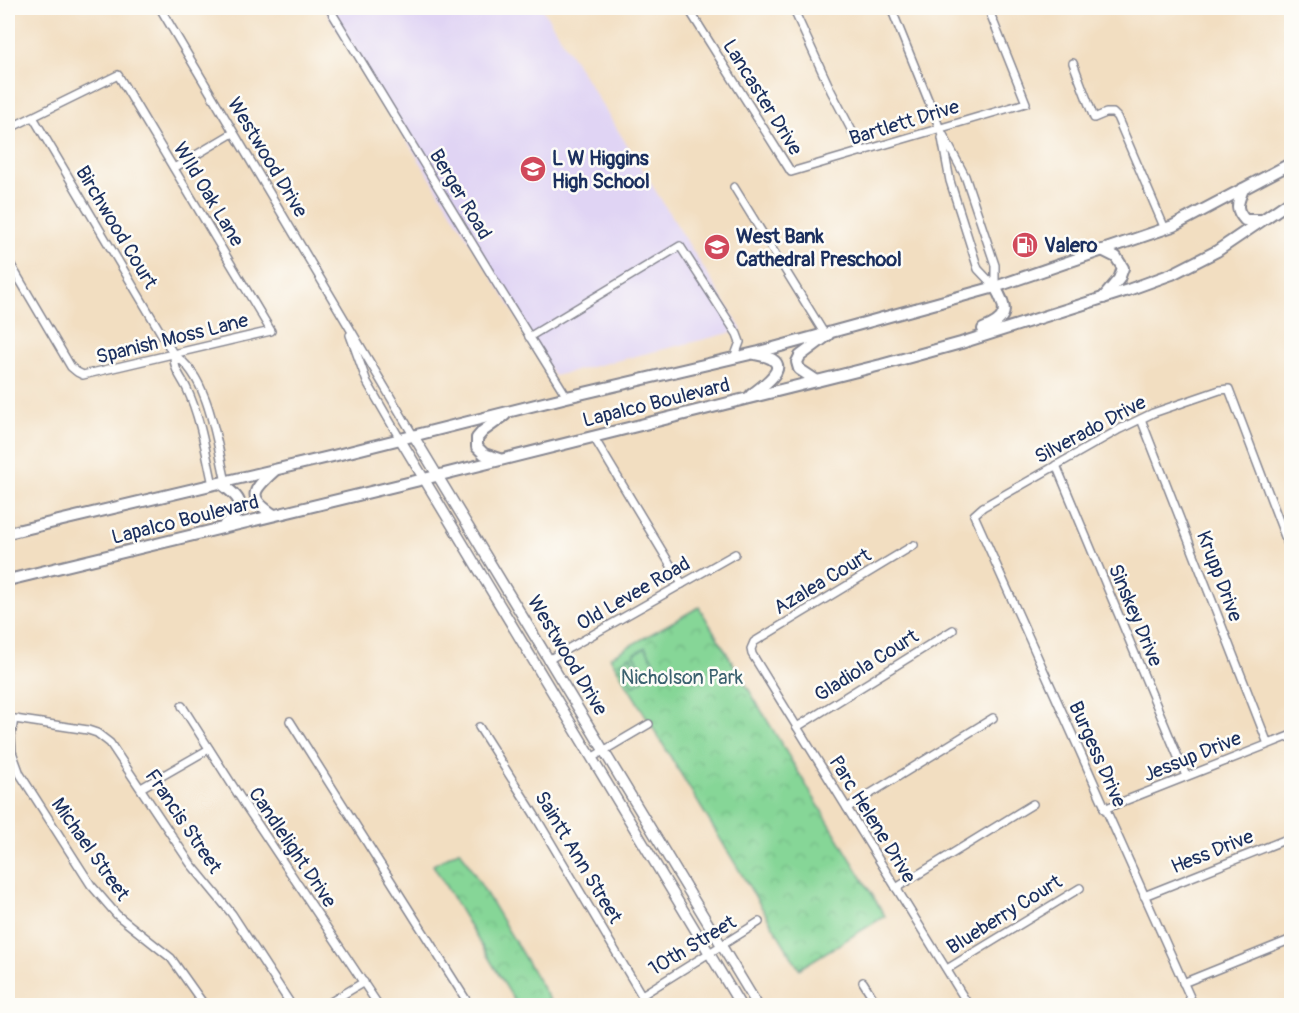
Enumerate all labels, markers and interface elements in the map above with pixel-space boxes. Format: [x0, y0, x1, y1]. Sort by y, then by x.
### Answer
street label: Lancaster Drive [717, 35, 808, 160]
street label: Westwood Drive [222, 93, 313, 222]
street label: Bartlett Drive [846, 94, 962, 151]
street label: WIld Oak Lane [168, 137, 250, 251]
street label: Berger Road [424, 144, 497, 244]
place label: L W Higgins High School [552, 146, 650, 194]
school or university icon: L W Higgins High School [518, 154, 548, 184]
street label: Birchwood Court [70, 161, 164, 294]
place label: West Bank Cathedral Preschool [736, 224, 902, 272]
fuel station icon: Valero [1010, 230, 1040, 260]
school or university icon: West Bank Cathedral Preschool [702, 232, 732, 262]
place label: Valero [1044, 233, 1098, 258]
street label: Spanish Moss Lane [93, 307, 251, 369]
street label: Lapalco Boulevard [580, 372, 732, 433]
street label: Silverado Drive [1030, 390, 1150, 469]
street label: Lapalco Boulevard [109, 489, 261, 550]
street label: Krupp Drive [1191, 527, 1248, 625]
street label: Azalea Court [769, 542, 876, 620]
street label: Old Levee Road [572, 551, 695, 636]
street label: Sinskey Drive [1103, 560, 1168, 670]
street label: Westwood Drive [522, 591, 613, 720]
street label: Gladiola Court [810, 623, 924, 707]
park label: Nicholson Park [621, 665, 744, 690]
street label: Burgess Drive [1063, 697, 1132, 811]
street label: Jessup Drive [1140, 725, 1245, 787]
street label: Parc Helene Drive [823, 751, 922, 888]
street label: Francis Street [140, 764, 228, 879]
street label: Candlelight Drive [243, 782, 342, 912]
street label: Saintt Ann Street [529, 786, 628, 929]
street label: Michael Street [46, 793, 136, 906]
street label: Hess Drive [1167, 824, 1257, 879]
street label: Blueberry Court [942, 869, 1067, 960]
street label: 10th Street [644, 909, 741, 981]

